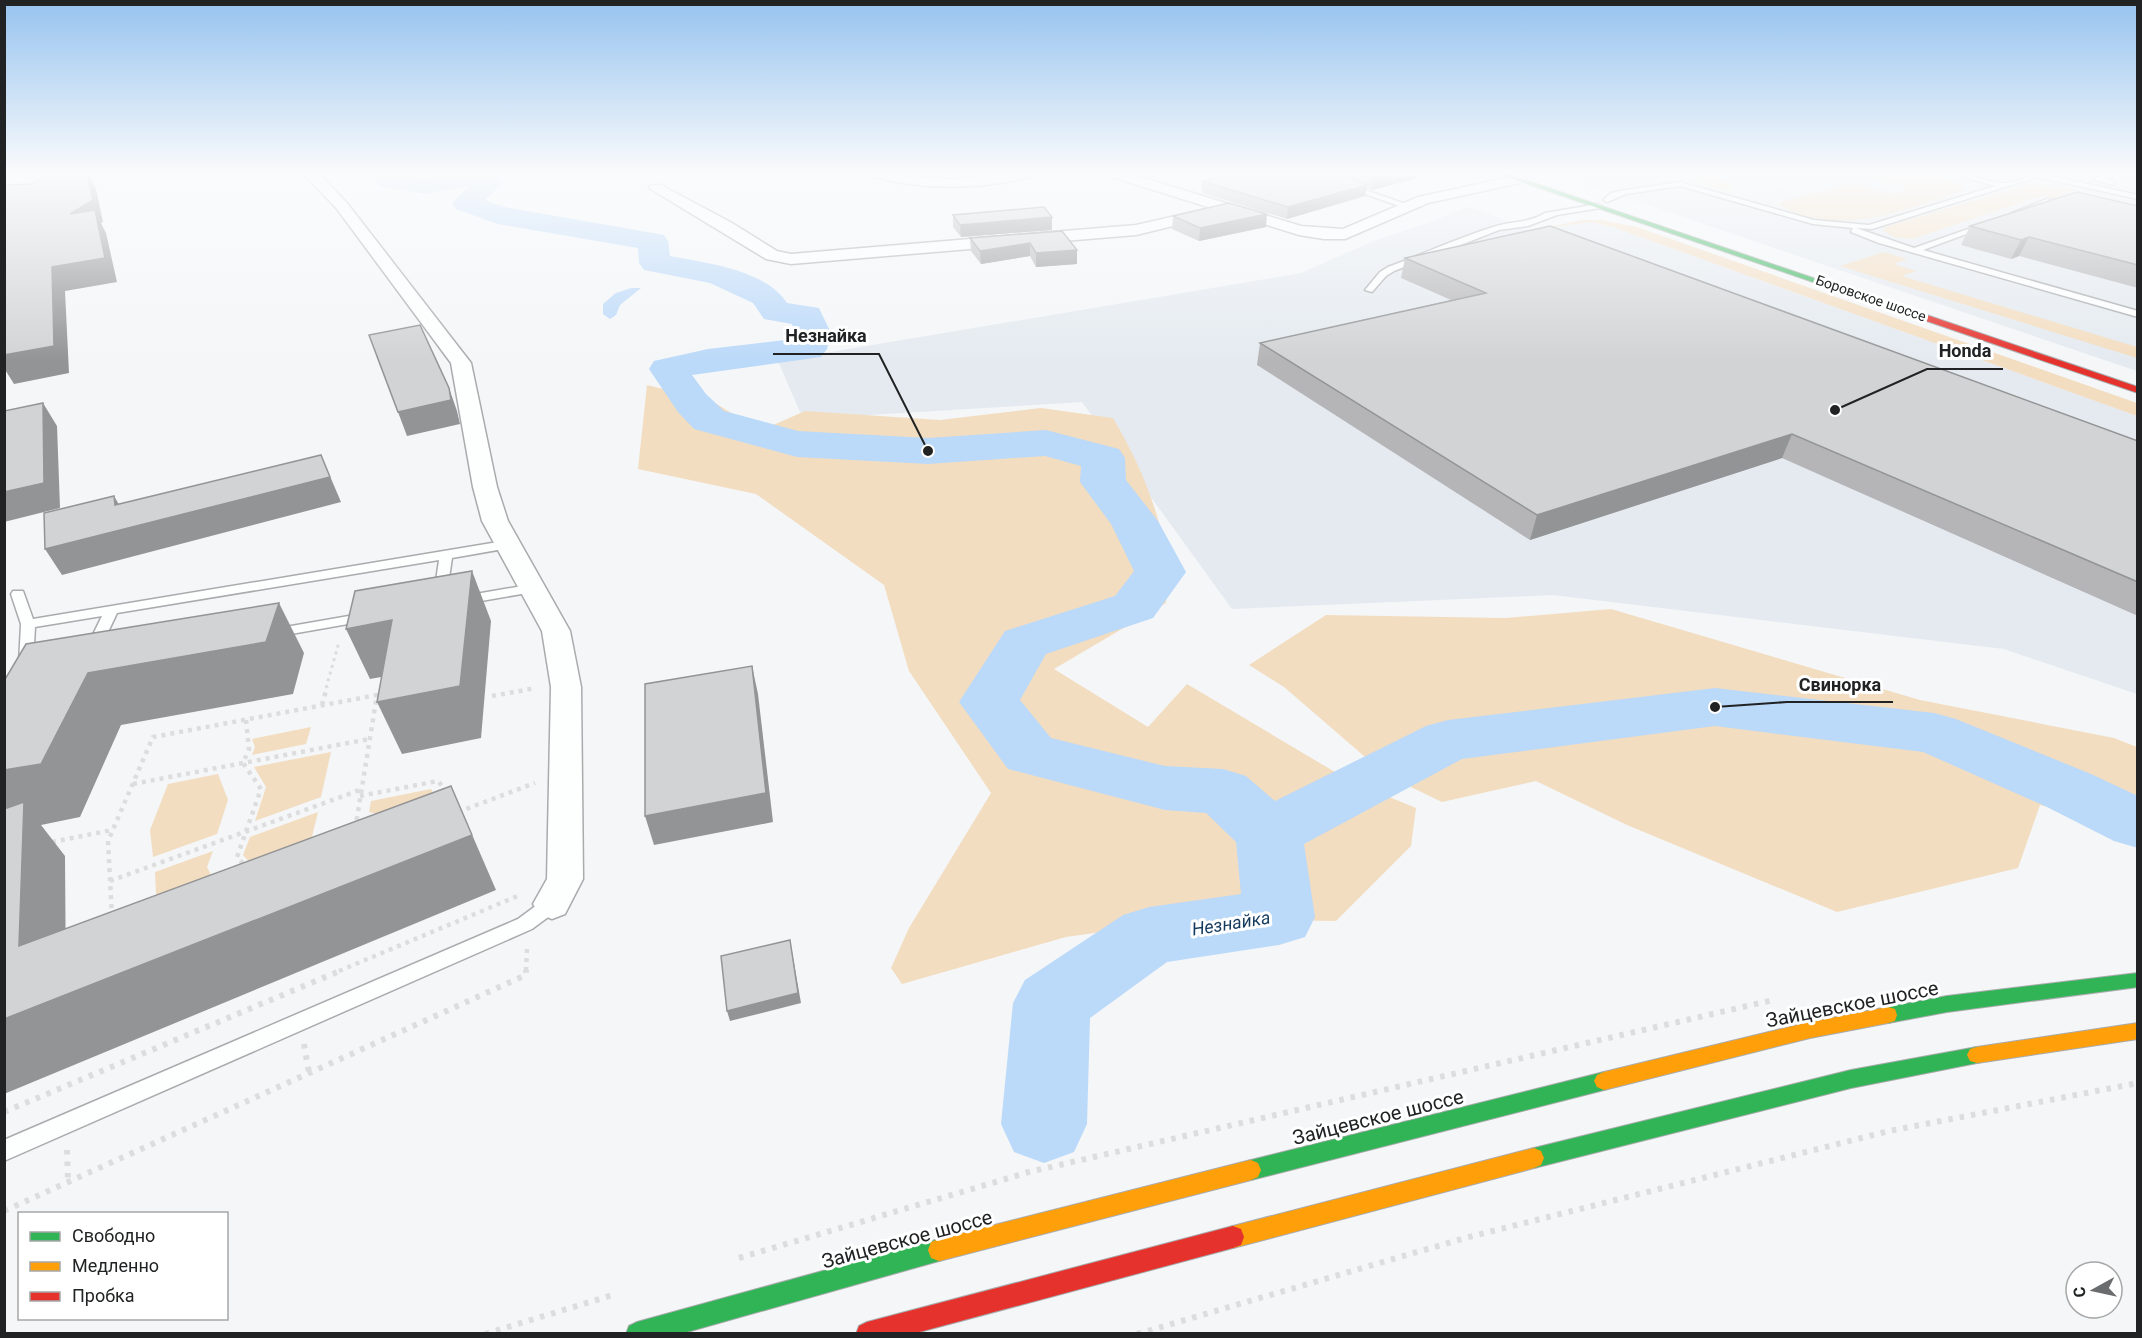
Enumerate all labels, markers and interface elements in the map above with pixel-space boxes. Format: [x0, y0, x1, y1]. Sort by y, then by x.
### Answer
street label: Боровское шоссе [1814, 272, 1928, 324]
callout: Незнайка [773, 318, 879, 354]
text: Незнайка [785, 325, 867, 346]
callout: Honda [1927, 333, 2003, 369]
text: Honda [1939, 340, 1992, 361]
callout: Свинорка [1787, 666, 1893, 702]
text: Свинорка [1799, 674, 1882, 695]
water label: Незнайка [1190, 906, 1272, 940]
street label: Зайцевское шоссе [1764, 975, 1940, 1033]
street label: Зайцевское шоссе [1290, 1084, 1466, 1150]
street label: Зайцевское шоссе [819, 1205, 995, 1273]
legend [18, 1212, 228, 1320]
text: Свободно [72, 1225, 155, 1246]
text: Медленно [72, 1255, 159, 1276]
north arrow [2064, 1260, 2124, 1320]
text: Пробка [72, 1285, 135, 1306]
text: С [2070, 1286, 2090, 1299]

